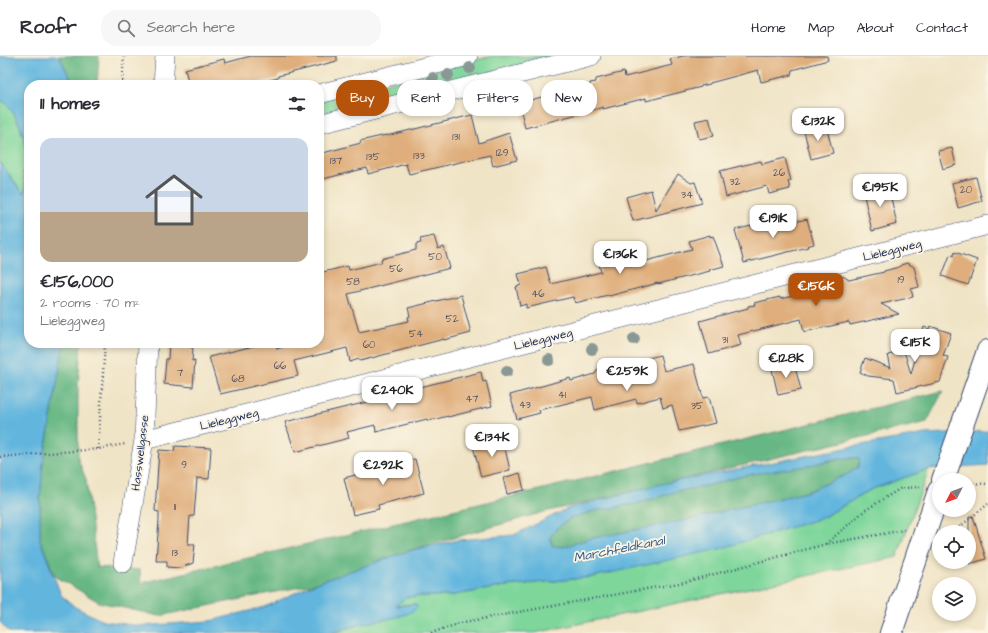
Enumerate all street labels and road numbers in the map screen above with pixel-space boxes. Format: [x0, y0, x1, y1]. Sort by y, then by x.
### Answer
street label: Lieleggweg [861, 235, 923, 267]
street label: Lieleggweg [512, 324, 574, 356]
street label: Lieleggweg [198, 404, 260, 436]
street label: Hasswellgasse [127, 414, 155, 492]

